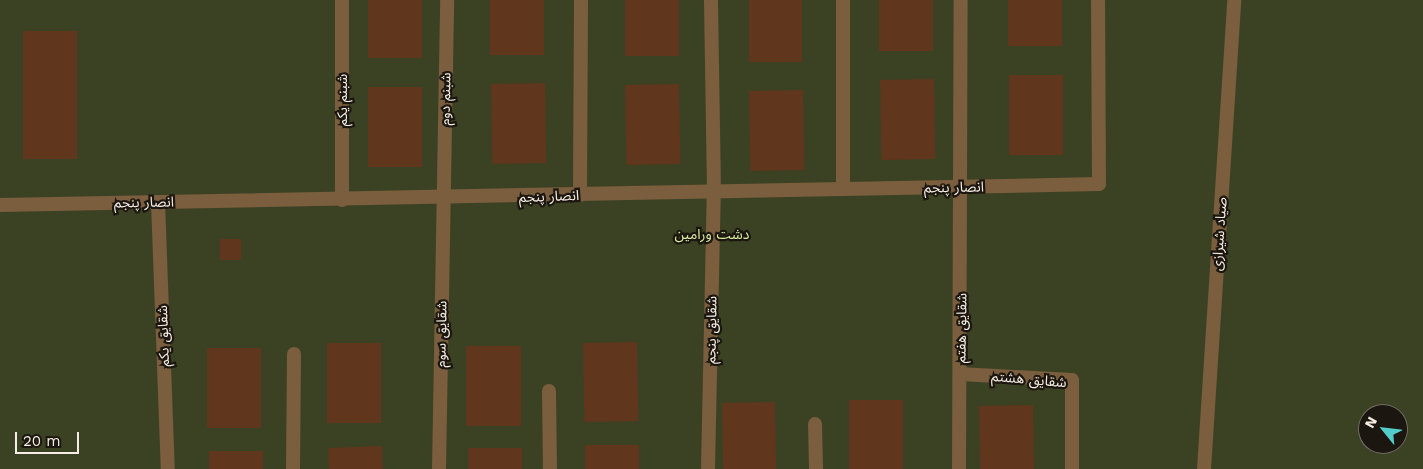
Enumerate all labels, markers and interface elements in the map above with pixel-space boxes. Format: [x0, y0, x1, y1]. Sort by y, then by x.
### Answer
street label: شبنم دوم [436, 72, 454, 126]
street label: شبنم یکم [334, 74, 350, 126]
street label: انصار پنجم [924, 178, 984, 196]
street label: انصار پنجم [519, 187, 579, 205]
street label: انصار پنجم [114, 193, 174, 211]
street label: صیاد شیرازی [1208, 197, 1230, 271]
park label: دشت ورامین [675, 226, 749, 242]
street label: شقایق هفتم [952, 293, 970, 363]
street label: شقایق پنجم [702, 296, 720, 364]
street label: شقایق سوم [432, 301, 450, 367]
street label: شقایق یکم [154, 305, 172, 367]
street label: شقایق هشتم [991, 367, 1067, 391]
north arrow [1358, 404, 1408, 454]
text: N [1361, 414, 1380, 431]
scale bar [18, 422, 81, 454]
text: 20 m [23, 432, 61, 450]

